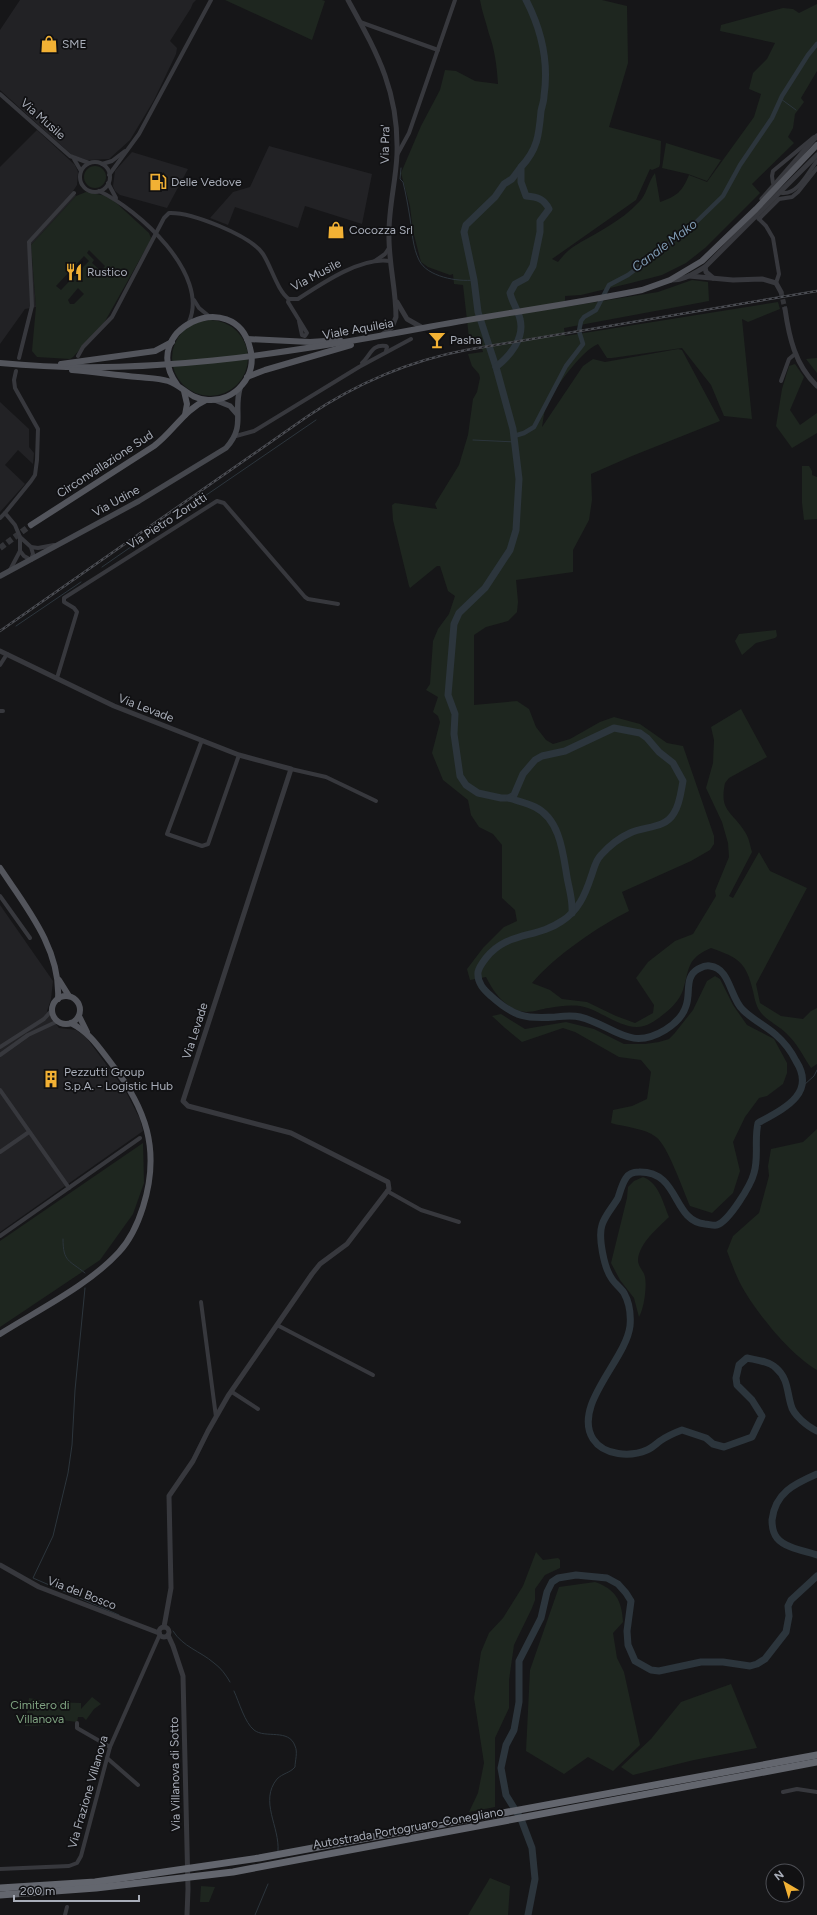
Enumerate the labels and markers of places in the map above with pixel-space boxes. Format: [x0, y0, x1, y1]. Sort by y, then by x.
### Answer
shop icon: SME [39, 34, 59, 54]
place label: SME [62, 37, 87, 51]
fuel station icon: Delle Vedove [148, 172, 168, 192]
place label: Delle Vedove [171, 175, 242, 189]
shop icon: Cocozza Srl [326, 220, 346, 240]
place label: Cocozza Srl [349, 223, 413, 237]
restaurant icon: Rustico [64, 262, 84, 282]
place label: Rustico [87, 265, 128, 279]
bar icon: Pasha [427, 330, 447, 350]
place label: Pasha [450, 333, 481, 347]
place label: Pezzutti Group S.p.A. - Logistic Hub [64, 1065, 173, 1093]
building icon: Pezzutti Group S.p.A. - Logistic Hub [41, 1069, 61, 1089]

